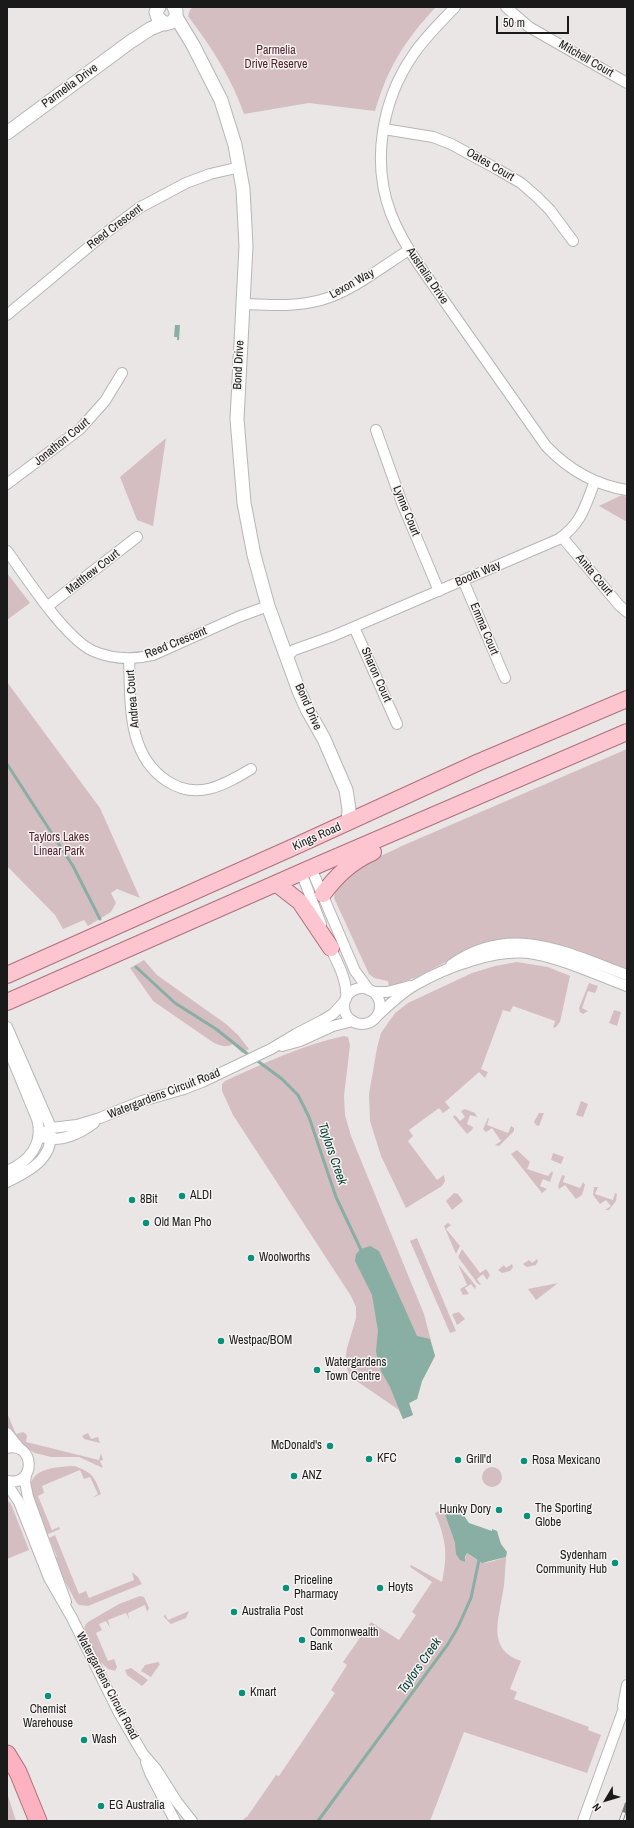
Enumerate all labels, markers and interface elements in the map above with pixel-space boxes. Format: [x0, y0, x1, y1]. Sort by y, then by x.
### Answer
scale bar [498, 8, 571, 34]
text: 50 m [503, 15, 525, 31]
street label: Mitchell Court [556, 38, 616, 80]
park label: Parmelia Drive Reserve [245, 44, 307, 72]
street label: Parmelia Drive [39, 61, 101, 111]
street label: Oates Court [463, 146, 517, 184]
street label: Reed Crescent [84, 202, 146, 252]
street label: Australia Drive [403, 245, 451, 307]
street label: Lexon Way [327, 266, 377, 302]
street label: Bond Drive [231, 340, 247, 390]
street label: Jonathon Court [31, 415, 93, 469]
street label: Lynne Court [389, 484, 423, 538]
street label: Matthew Court [63, 547, 123, 597]
street label: Anita Court [572, 551, 616, 599]
street label: Booth Way [453, 558, 503, 590]
street label: Emma Court [467, 601, 501, 657]
street label: Reed Crescent [143, 624, 209, 662]
street label: Sharon Court [358, 645, 394, 705]
street label: Andrea Court [123, 669, 143, 729]
street label: Bond Drive [291, 682, 325, 732]
street label: Kings Road [291, 820, 343, 854]
park label: Taylors Lakes Linear Park [29, 831, 89, 859]
street label: Watergardens Circuit Road [106, 1066, 222, 1122]
water label: Taylors Creek [314, 1121, 350, 1187]
place label: ALDI [190, 1189, 212, 1203]
marker: ALDI [177, 1191, 187, 1201]
place label: 8Bit [140, 1193, 158, 1207]
marker: 8Bit [127, 1195, 137, 1205]
place label: Old Man Pho [154, 1216, 211, 1230]
marker: Old Man Pho [141, 1218, 151, 1228]
place label: Woolworths [259, 1251, 310, 1265]
marker: Woolworths [246, 1253, 256, 1263]
place label: Westpac/BOM [229, 1334, 292, 1348]
marker: Westpac/BOM [216, 1336, 226, 1346]
place label: Watergardens Town Centre [325, 1356, 386, 1384]
marker: Watergardens Town Centre [312, 1365, 322, 1375]
place label: McDonald's [271, 1439, 322, 1453]
marker: McDonald's [325, 1441, 335, 1451]
place label: KFC [377, 1452, 397, 1466]
place label: Grill'd [466, 1453, 491, 1467]
marker: KFC [364, 1454, 374, 1464]
place label: Rosa Mexicano [532, 1454, 600, 1468]
marker: Grill'd [453, 1455, 463, 1465]
marker: Rosa Mexicano [519, 1456, 529, 1466]
place label: ANZ [302, 1469, 322, 1483]
marker: ANZ [289, 1471, 299, 1481]
place label: The Sporting Globe [535, 1502, 592, 1530]
place label: Hunky Dory [440, 1503, 491, 1517]
marker: Hunky Dory [494, 1505, 504, 1515]
marker: The Sporting Globe [522, 1511, 532, 1521]
place label: Sydenham Community Hub [536, 1549, 607, 1577]
marker: Sydenham Community Hub [610, 1558, 620, 1568]
place label: Priceline Pharmacy [294, 1574, 338, 1602]
place label: Hoyts [388, 1581, 413, 1595]
marker: Priceline Pharmacy [281, 1583, 291, 1593]
marker: Hoyts [375, 1583, 385, 1593]
place label: Australia Post [242, 1605, 303, 1619]
marker: Australia Post [229, 1607, 239, 1617]
place label: Commonwealth Bank [310, 1626, 378, 1654]
street label: Watergardens Circuit Road [73, 1630, 141, 1742]
marker: Commonwealth Bank [297, 1635, 307, 1645]
water label: Taylors Creek [395, 1635, 445, 1697]
place label: Kmart [250, 1686, 276, 1700]
marker: Kmart [237, 1688, 247, 1698]
marker: Chemist Warehouse [43, 1691, 53, 1701]
place label: Chemist Warehouse [23, 1703, 73, 1731]
place label: Wash [92, 1733, 117, 1747]
marker: Wash [79, 1735, 89, 1745]
north arrow [586, 1780, 626, 1820]
place label: EG Australia [109, 1799, 165, 1813]
marker: EG Australia [96, 1801, 106, 1811]
text: N [589, 1801, 604, 1814]

